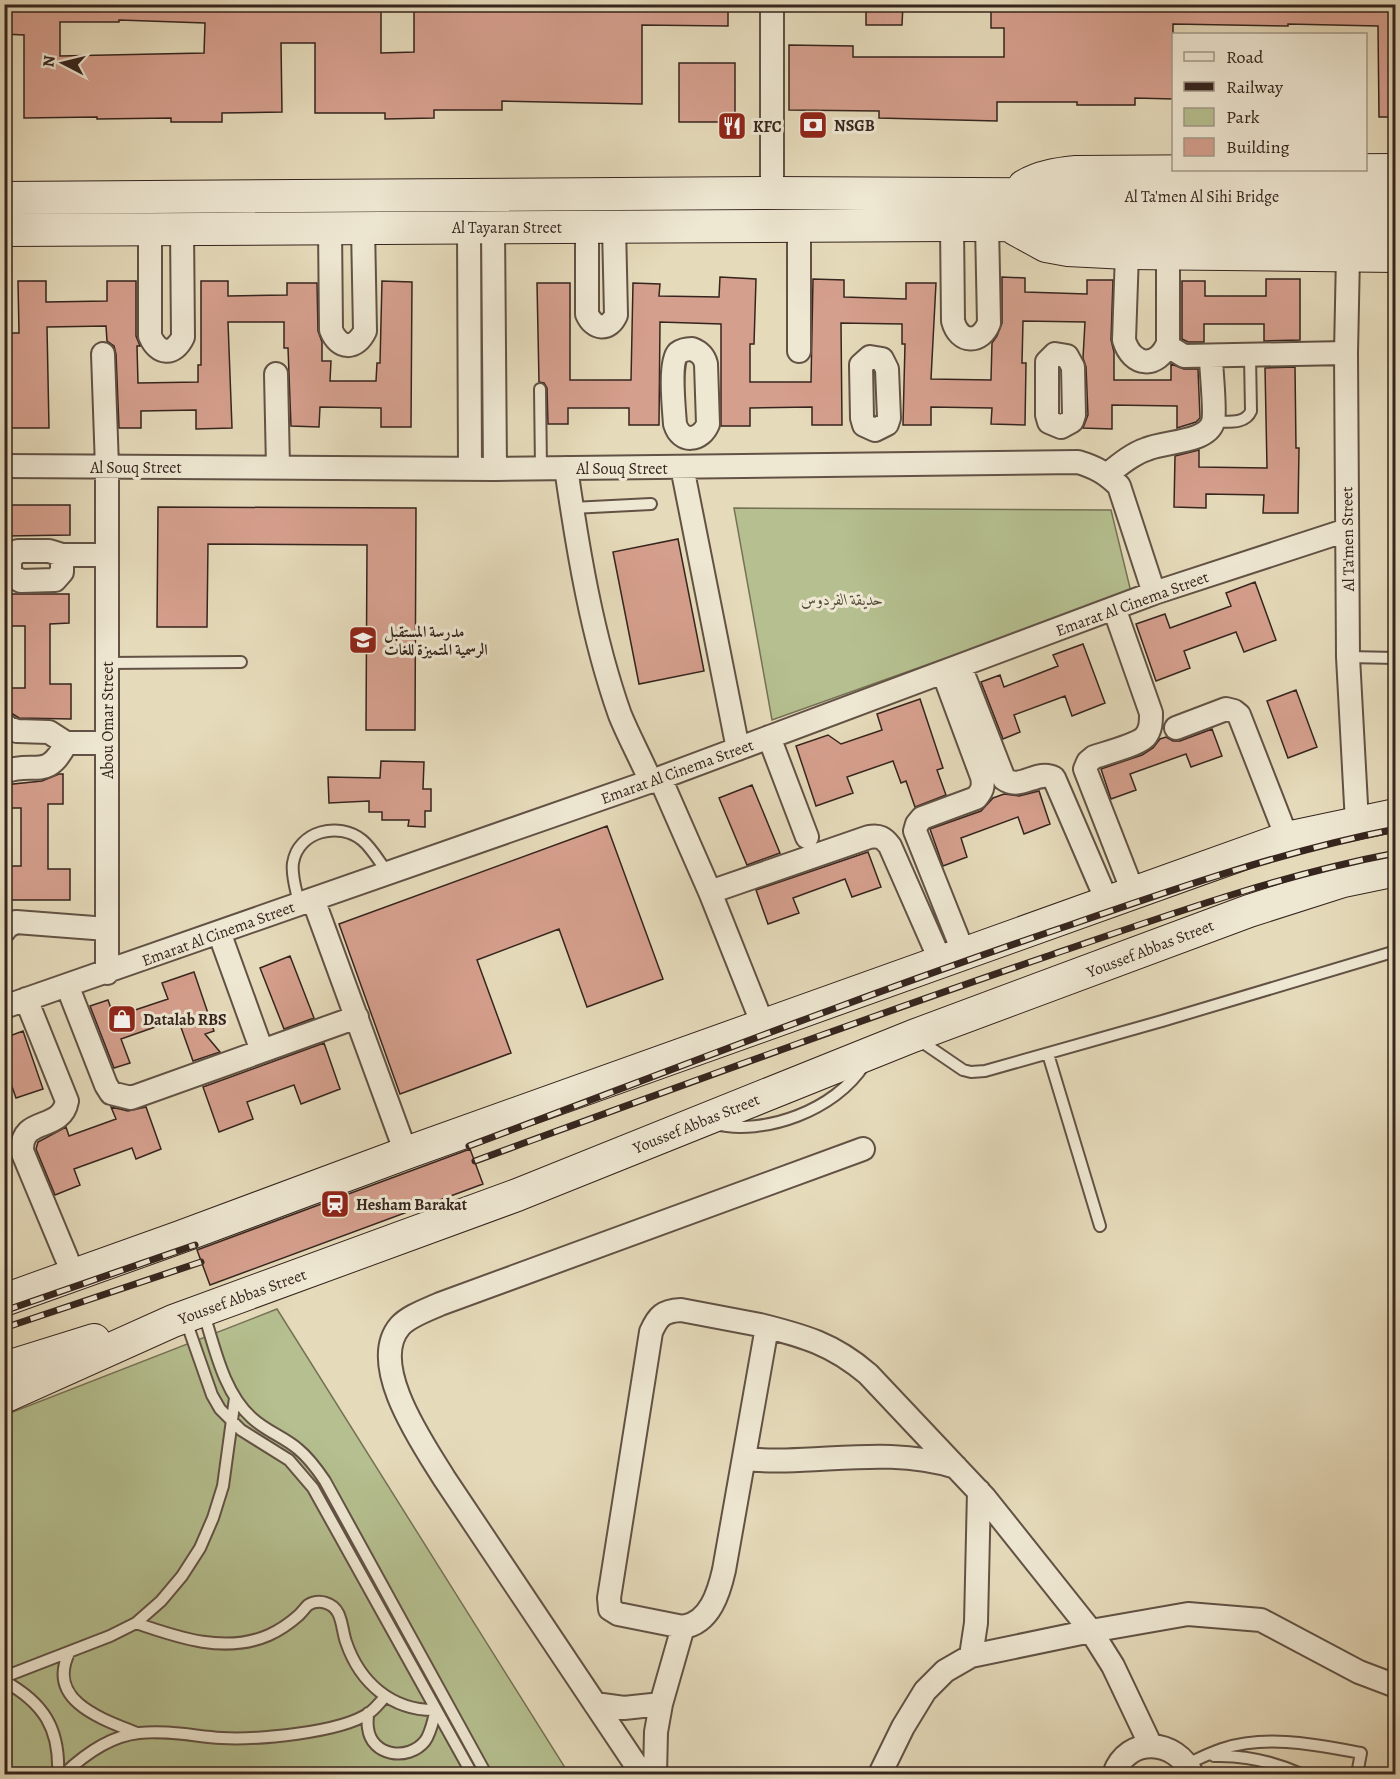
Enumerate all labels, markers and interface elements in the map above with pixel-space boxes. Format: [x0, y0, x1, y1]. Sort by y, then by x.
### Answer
north arrow [33, 33, 93, 93]
legend [1172, 33, 1367, 171]
text: Road [1226, 45, 1264, 69]
text: N [37, 54, 61, 68]
text: Railway [1226, 75, 1284, 99]
text: Park [1226, 105, 1260, 129]
bank icon: NSGB [797, 109, 829, 141]
restaurant icon: KFC [716, 110, 748, 142]
place label: NSGB [834, 115, 875, 137]
place label: KFC [753, 116, 782, 138]
text: Building [1226, 135, 1290, 159]
street label: Al Ta'men Al Sihi Bridge [1124, 186, 1279, 208]
street label: Al Tayaran Street [451, 217, 562, 239]
street label: Al Souq Street [89, 457, 182, 479]
street label: Al Souq Street [575, 458, 668, 480]
street label: Al Ta'men Street [1336, 486, 1360, 593]
street label: Emarat Al Cinema Street [1053, 566, 1212, 642]
park label: حديقة الفردوس [801, 589, 883, 611]
place label: مدرسة المستقبل الرسمية المتميزة للغات [384, 621, 488, 661]
school or university icon: مدرسة المستقبل الرسمية المتميزة للغات [347, 624, 379, 656]
street label: Abou Omar Street [97, 661, 119, 780]
street label: Emarat Al Cinema Street [598, 734, 757, 810]
street label: Emarat Al Cinema Street [139, 896, 298, 972]
street label: Youssef Abbas Street [1083, 915, 1217, 984]
shop icon: Datalab RBS [106, 1003, 138, 1035]
place label: Datalab RBS [143, 1009, 227, 1031]
street label: Youssef Abbas Street [629, 1088, 763, 1160]
station icon: Hesham Barakat [319, 1188, 351, 1220]
place label: Hesham Barakat [356, 1194, 468, 1216]
street label: Youssef Abbas Street [174, 1264, 309, 1331]

